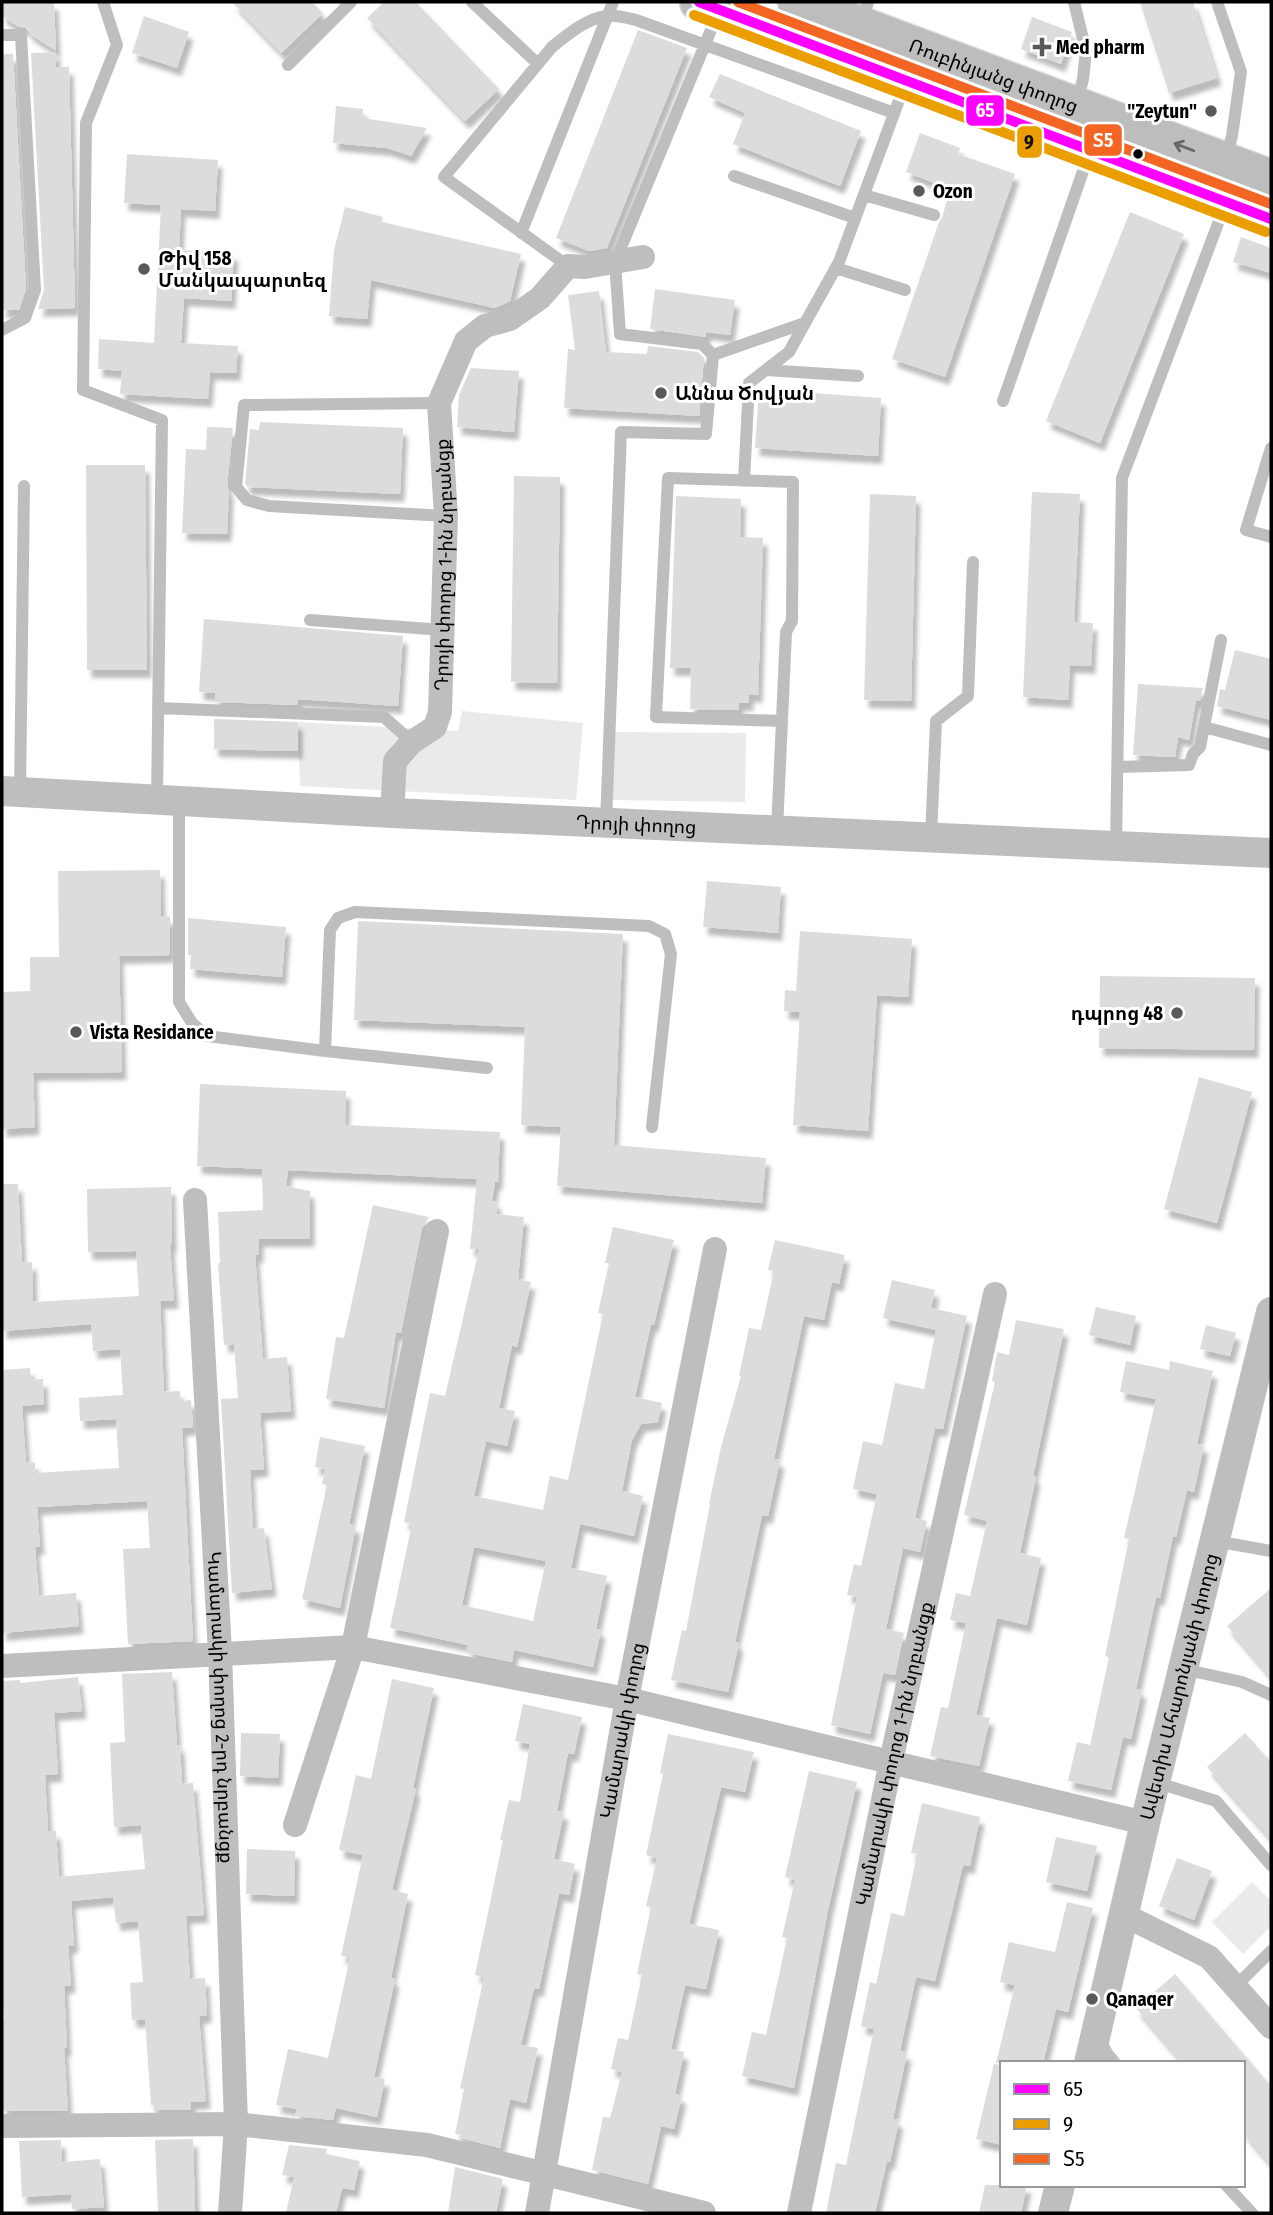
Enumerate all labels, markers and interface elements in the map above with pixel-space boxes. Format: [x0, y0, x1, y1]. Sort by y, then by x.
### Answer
street label: Ռուբինյանց փողոց [906, 33, 1082, 118]
place label: Med pharm [1056, 36, 1145, 59]
marker: Med pharm [1034, 39, 1050, 55]
line badge: 65 [965, 94, 1005, 127]
text: 65 [975, 99, 995, 122]
place label: "Zeytun" [1127, 100, 1197, 123]
marker: "Zeytun" [1203, 103, 1219, 119]
line badge: Տ5 [1083, 123, 1123, 157]
line badge: 9 [1016, 125, 1043, 159]
text: Տ5 [1093, 129, 1113, 152]
text: 9 [1024, 131, 1034, 154]
one-way arrow [1174, 139, 1196, 152]
unlabelled marker [1131, 147, 1145, 161]
place label: Ozon [933, 180, 973, 203]
marker: Ozon [911, 183, 927, 199]
place label: Թիվ 158 Մանկապարտեզ [158, 247, 327, 292]
marker: Թիվ 158 Մանկապարտեզ [136, 261, 152, 277]
place label: Աննա Ծովյան [675, 382, 814, 405]
marker: Աննա Ծովյան [653, 385, 669, 401]
street label: Դրոյի փողոց 1-ին նրբանցք [429, 438, 458, 691]
street label: Դրոյի փողոց [575, 810, 697, 838]
place label: դպրոց 48 [1071, 1002, 1163, 1025]
marker: դպրոց 48 [1169, 1005, 1185, 1021]
place label: Vista Residance [89, 1021, 214, 1044]
marker: Vista Residance [68, 1024, 84, 1040]
street label: Կամարակի փողոց 2-րդ նրբանցք [203, 1551, 239, 1864]
street label: Ավետիս Ահարոնյանի փողոց [1135, 1551, 1223, 1822]
street label: Կամարակի փողոց 1-ին նրբանցք [850, 1599, 938, 1908]
street label: Կամարակի փողոց [595, 1640, 649, 1820]
place label: Qanaqer [1106, 1988, 1175, 2011]
marker: Qanaqer [1084, 1991, 1100, 2007]
legend [1000, 2061, 1245, 2187]
text: 65 [1063, 2076, 1083, 2102]
text: 9 [1063, 2111, 1073, 2137]
text: Տ5 [1063, 2146, 1085, 2172]

